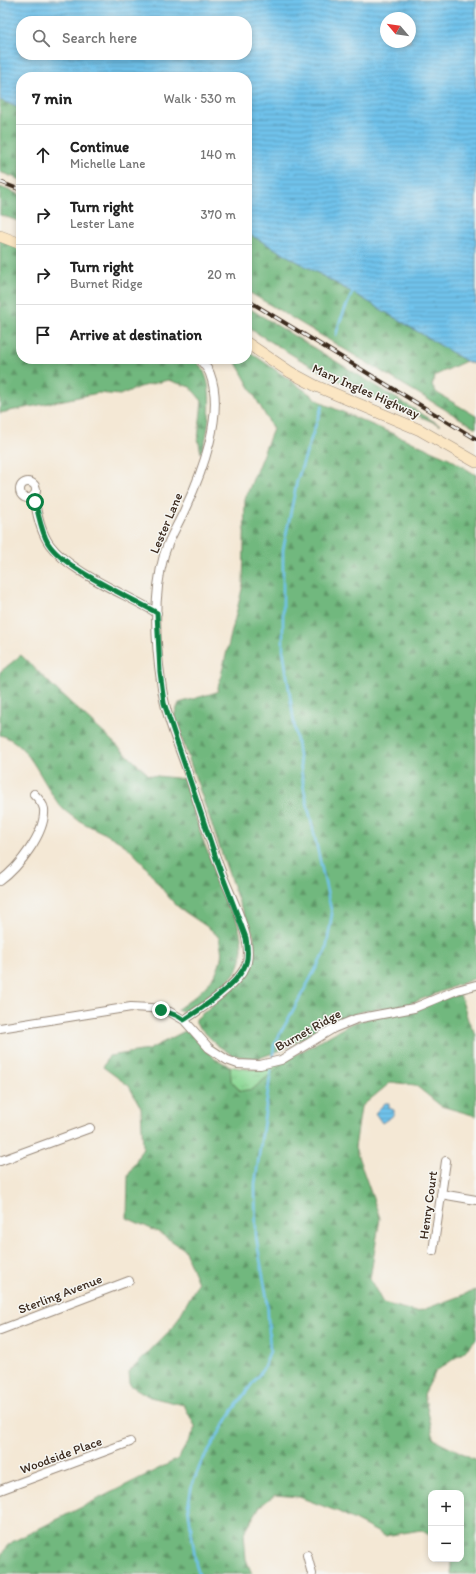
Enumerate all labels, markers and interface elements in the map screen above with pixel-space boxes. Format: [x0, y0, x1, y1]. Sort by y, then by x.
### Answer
north arrow [380, 12, 416, 48]
search box [16, 16, 252, 60]
icon: search [30, 27, 52, 49]
text: Search here [62, 29, 137, 47]
text: 7 min [32, 88, 72, 108]
text: Walk · 530 m [164, 91, 236, 106]
text: Continue [70, 138, 129, 156]
icon: ahead [32, 144, 54, 166]
text: 140 m [200, 147, 236, 162]
text: Michelle Lane [70, 156, 145, 171]
text: Turn right [70, 198, 134, 216]
icon: right [32, 204, 54, 226]
text: 370 m [201, 207, 236, 222]
text: Lester Lane [70, 216, 135, 231]
text: Turn right [70, 258, 134, 276]
icon: right [32, 264, 54, 286]
text: 20 m [207, 267, 236, 282]
text: Burnet Ridge [70, 276, 143, 291]
icon: arrive [32, 324, 54, 346]
text: Arrive at destination [70, 326, 202, 344]
street label: Mary Ingles Highway [310, 361, 422, 421]
street label: Lester Lane [146, 490, 186, 556]
route start [26, 493, 44, 511]
route end [152, 1001, 170, 1019]
street label: Burnet Ridge [273, 1006, 343, 1054]
street label: Henry Court [416, 1170, 440, 1240]
street label: Sterling Avenue [16, 1271, 104, 1317]
street label: Woodside Place [18, 1433, 104, 1477]
map controls [428, 1490, 464, 1562]
button: + [428, 1490, 464, 1526]
button: − [428, 1526, 464, 1562]

